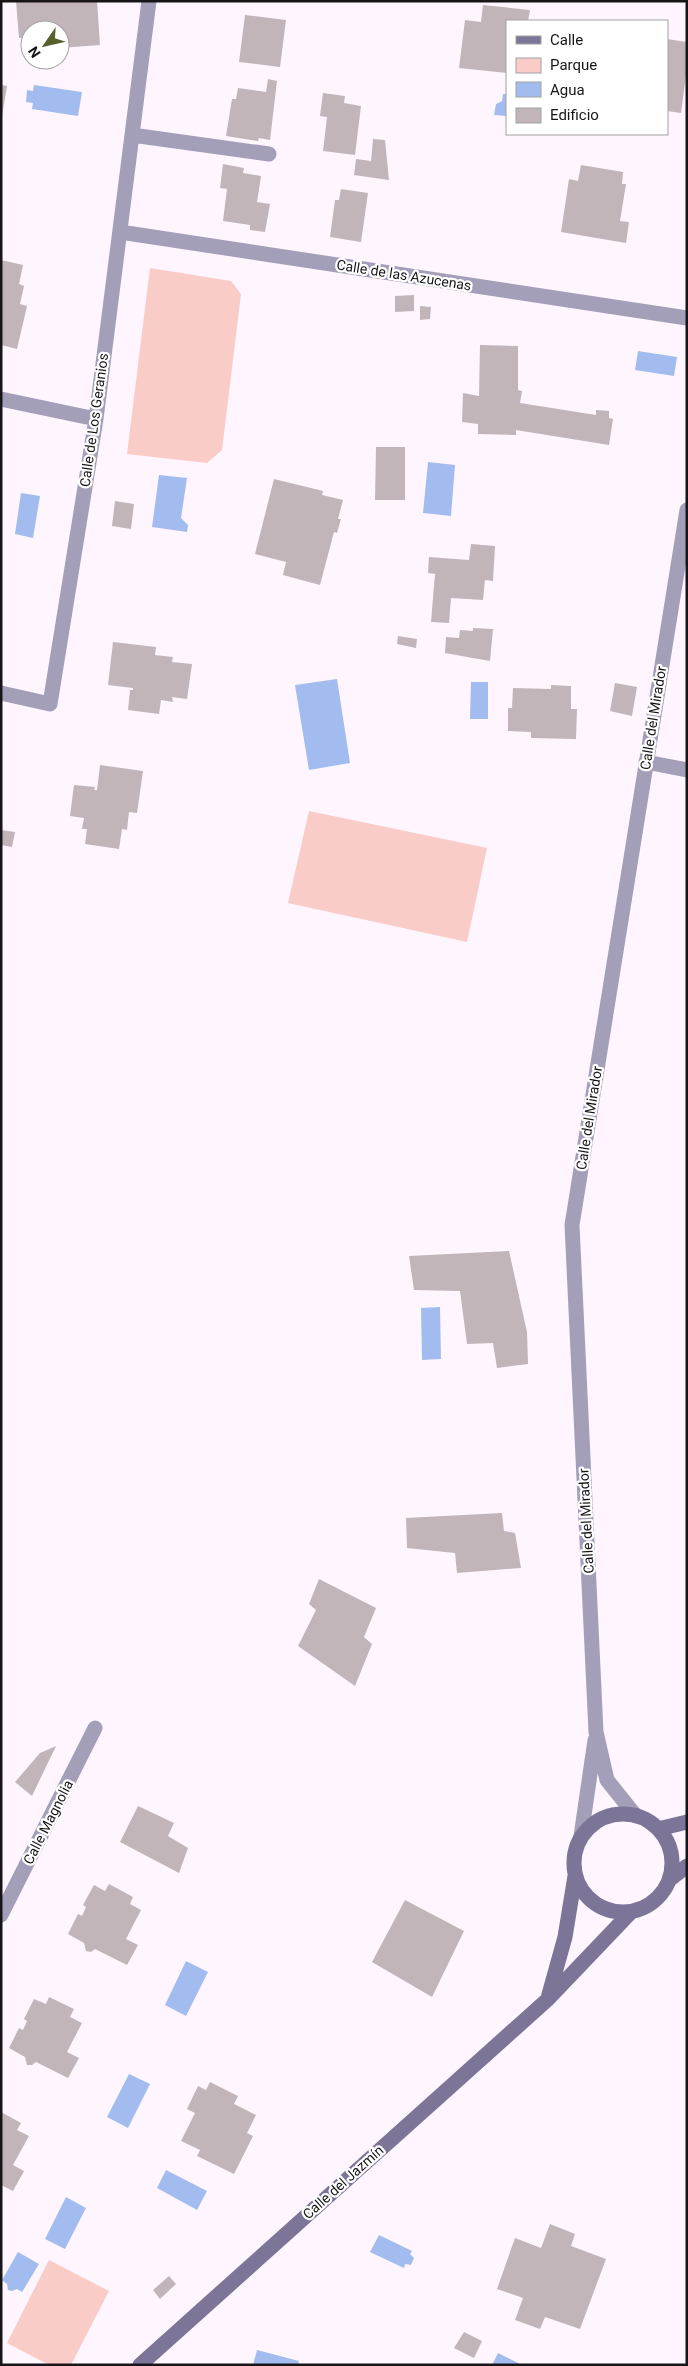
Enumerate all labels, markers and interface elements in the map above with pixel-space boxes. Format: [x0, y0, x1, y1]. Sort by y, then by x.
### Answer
north arrow [20, 20, 70, 70]
legend [506, 20, 668, 135]
text: Calle [550, 31, 583, 49]
text: N [25, 44, 44, 61]
text: Parque [550, 56, 597, 74]
text: Agua [550, 81, 585, 99]
text: Edificio [550, 106, 599, 124]
street label: Calle de las Azucenas [336, 256, 472, 294]
street label: Calle de Los Geranios [77, 352, 111, 488]
street label: Calle del Mirador [637, 665, 669, 771]
street label: Calle del Mirador [573, 1065, 605, 1171]
street label: Calle del Mirador [575, 1468, 597, 1574]
street label: Calle Magnolia [20, 1777, 76, 1867]
street label: Calle del Jazmín [300, 2142, 386, 2222]

